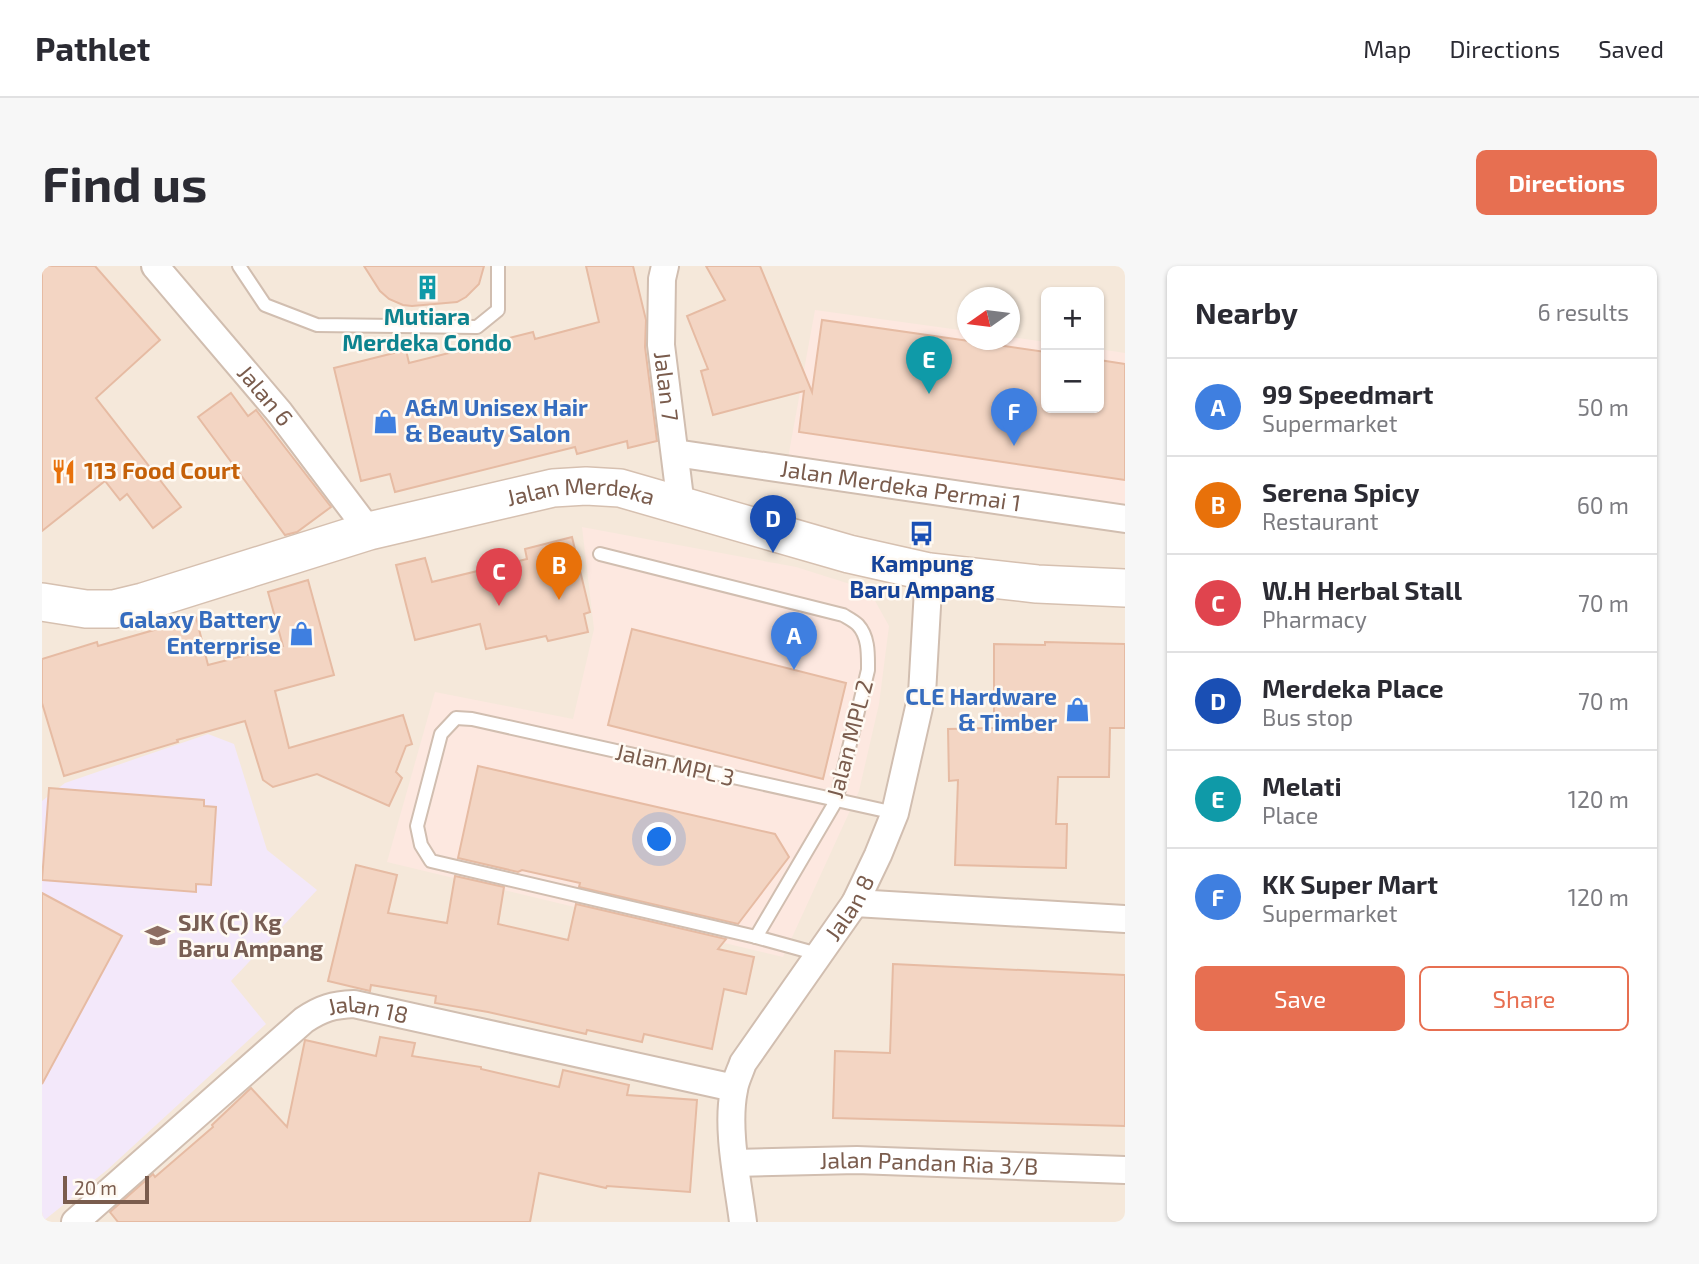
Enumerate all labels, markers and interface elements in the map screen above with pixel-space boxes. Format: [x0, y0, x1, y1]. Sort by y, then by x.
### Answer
text: Pathlet [35, 28, 150, 68]
text: Map [1363, 34, 1411, 63]
text: Directions [1449, 34, 1560, 63]
text: Saved [1598, 34, 1664, 63]
button: Directions [1476, 150, 1657, 215]
text: Find us [42, 153, 207, 212]
building icon: Mutiara Merdeka Condo [413, 273, 441, 301]
north arrow [957, 287, 1020, 350]
map controls [1041, 287, 1104, 413]
button: + [1041, 287, 1104, 350]
text: Nearby [1195, 294, 1298, 330]
text: 6 results [1538, 298, 1629, 326]
place label: Mutiara Merdeka Condo [342, 302, 512, 356]
pin: E [906, 336, 952, 394]
street label: Jalan 7 [649, 350, 685, 423]
button: − [1041, 350, 1104, 413]
street label: Jalan 6 [232, 359, 300, 431]
text: 99 Speedmart [1262, 378, 1433, 409]
pin: F [991, 388, 1037, 446]
place label: A&M Unisex Hair & Beauty Salon [405, 393, 588, 447]
text: A [1210, 393, 1226, 421]
text: 50 m [1578, 393, 1629, 421]
shop icon: A&M Unisex Hair & Beauty Salon [371, 407, 399, 435]
text: Supermarket [1262, 409, 1397, 437]
street label: Jalan Merdeka Permai 1 [779, 454, 1023, 517]
place label: 113 Food Court [84, 456, 240, 484]
restaurant icon: 113 Food Court [50, 457, 78, 485]
street label: Jalan Merdeka [504, 471, 658, 511]
text: Serena Spicy [1262, 476, 1419, 507]
text: B [1211, 491, 1225, 519]
text: 60 m [1577, 491, 1629, 519]
pin: D [750, 495, 796, 553]
text: Restaurant [1262, 507, 1379, 535]
bus stop icon: Kampung Baru Ampang [908, 520, 936, 548]
pin: B [536, 542, 582, 600]
pin: C [476, 548, 522, 606]
place label: Kampung Baru Ampang [849, 549, 995, 603]
text: W.H Herbal Stall [1262, 574, 1462, 605]
text: C [1211, 589, 1225, 617]
text: 70 m [1578, 589, 1629, 617]
place label: Galaxy Battery Enterprise [119, 605, 281, 659]
text: Pharmacy [1262, 605, 1367, 633]
pin: A [771, 612, 817, 670]
shop icon: Galaxy Battery Enterprise [287, 619, 315, 647]
text: Merdeka Place [1262, 672, 1444, 703]
street label: Jalan MPL 2 [820, 676, 878, 801]
place label: CLE Hardware & Timber [905, 682, 1057, 736]
text: D [1210, 687, 1226, 715]
text: 70 m [1578, 687, 1629, 715]
shop icon: CLE Hardware & Timber [1063, 696, 1091, 724]
text: Bus stop [1262, 703, 1353, 731]
street label: Jalan MPL 3 [613, 737, 737, 791]
text: Melati [1262, 770, 1342, 801]
text: E [1211, 785, 1225, 813]
text: 120 m [1568, 785, 1629, 813]
text: Place [1262, 801, 1318, 829]
your location [642, 822, 676, 856]
text: KK Super Mart [1262, 868, 1438, 899]
street label: Jalan 8 [818, 870, 879, 946]
text: F [1212, 883, 1224, 911]
text: 120 m [1568, 883, 1629, 911]
text: Supermarket [1262, 899, 1397, 927]
place label: SJK (C) Kg Baru Ampang [178, 908, 324, 962]
school or university icon: SJK (C) Kg Baru Ampang [144, 922, 172, 950]
button: Save [1195, 966, 1405, 1031]
button: Share [1419, 966, 1629, 1031]
street label: Jalan 18 [324, 989, 411, 1029]
street label: Jalan Pandan Ria 3/B [819, 1145, 1039, 1180]
scale bar [63, 1173, 149, 1205]
text: 20 m [74, 1176, 117, 1199]

